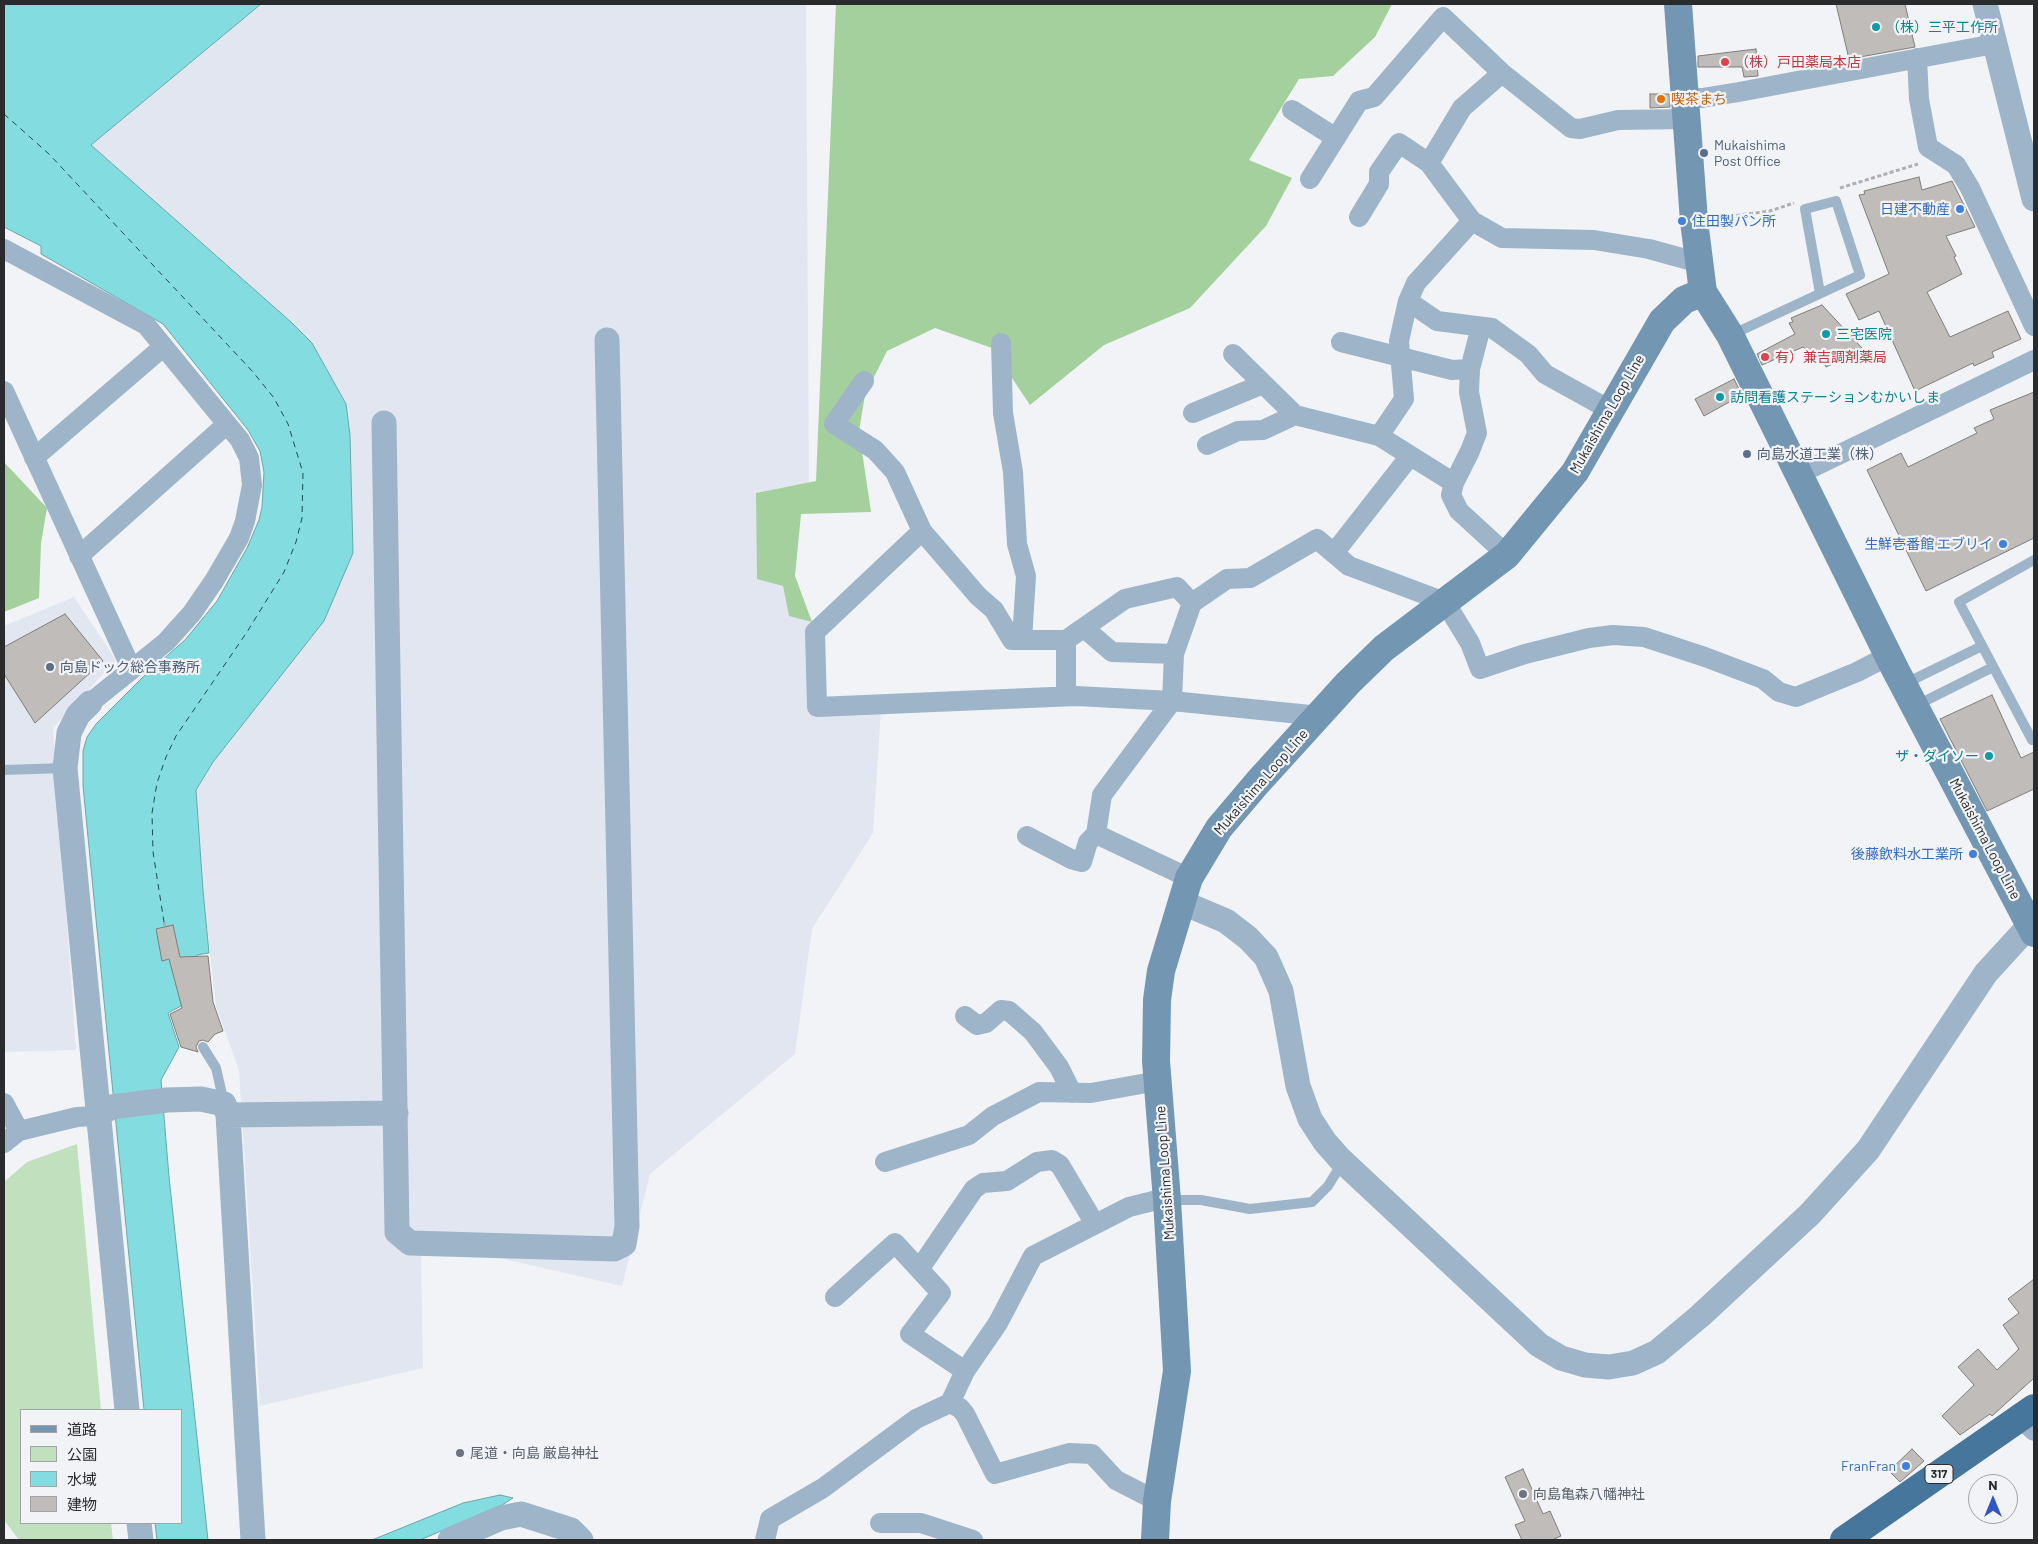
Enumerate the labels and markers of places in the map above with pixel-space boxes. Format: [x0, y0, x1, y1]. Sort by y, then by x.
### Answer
place label: （株）三平工作所 [1886, 19, 1998, 35]
marker: （株）三平工作所 [1870, 21, 1882, 33]
place label: （株）戸田薬局本店 [1735, 54, 1861, 70]
marker: （株）戸田薬局本店 [1719, 56, 1731, 68]
place label: 喫茶まち [1671, 91, 1727, 107]
marker: 喫茶まち [1655, 93, 1667, 105]
place label: Mukaishima Post Office [1714, 137, 1786, 170]
marker: Mukaishima Post Office [1698, 147, 1710, 159]
place label: 日建不動産 [1880, 201, 1950, 217]
marker: 日建不動産 [1954, 203, 1966, 215]
place label: 住田製パン所 [1692, 213, 1776, 229]
marker: 住田製パン所 [1676, 215, 1688, 227]
place label: 三宅医院 [1836, 326, 1892, 342]
marker: 三宅医院 [1820, 328, 1832, 340]
place label: 有）兼吉調剤薬局 [1775, 349, 1887, 365]
marker: 有）兼吉調剤薬局 [1759, 351, 1771, 363]
place label: 訪問看護ステーションむかいしま [1730, 389, 1940, 405]
marker: 訪問看護ステーションむかいしま [1714, 391, 1726, 403]
place label: 向島水道工業（株） [1757, 446, 1883, 462]
marker: 向島水道工業（株） [1741, 448, 1753, 460]
place label: 生鮮壱番館 エブリイ [1864, 536, 1993, 552]
marker: 生鮮壱番館 エブリイ [1997, 538, 2009, 550]
place label: 向島ドック総合事務所 [60, 659, 200, 675]
marker: 向島ドック総合事務所 [44, 661, 56, 673]
place label: ザ・ダイソー [1895, 748, 1979, 764]
marker: ザ・ダイソー [1983, 750, 1995, 762]
place label: 後藤飲料水工業所 [1851, 846, 1963, 862]
marker: 後藤飲料水工業所 [1967, 848, 1979, 860]
place label: 尾道・向島 厳島神社 [470, 1445, 599, 1461]
marker: 尾道・向島 厳島神社 [454, 1447, 466, 1459]
place label: FranFran [1841, 1458, 1896, 1474]
marker: FranFran [1900, 1460, 1912, 1472]
place label: 向島亀森八幡神社 [1533, 1486, 1645, 1502]
marker: 向島亀森八幡神社 [1517, 1488, 1529, 1500]

